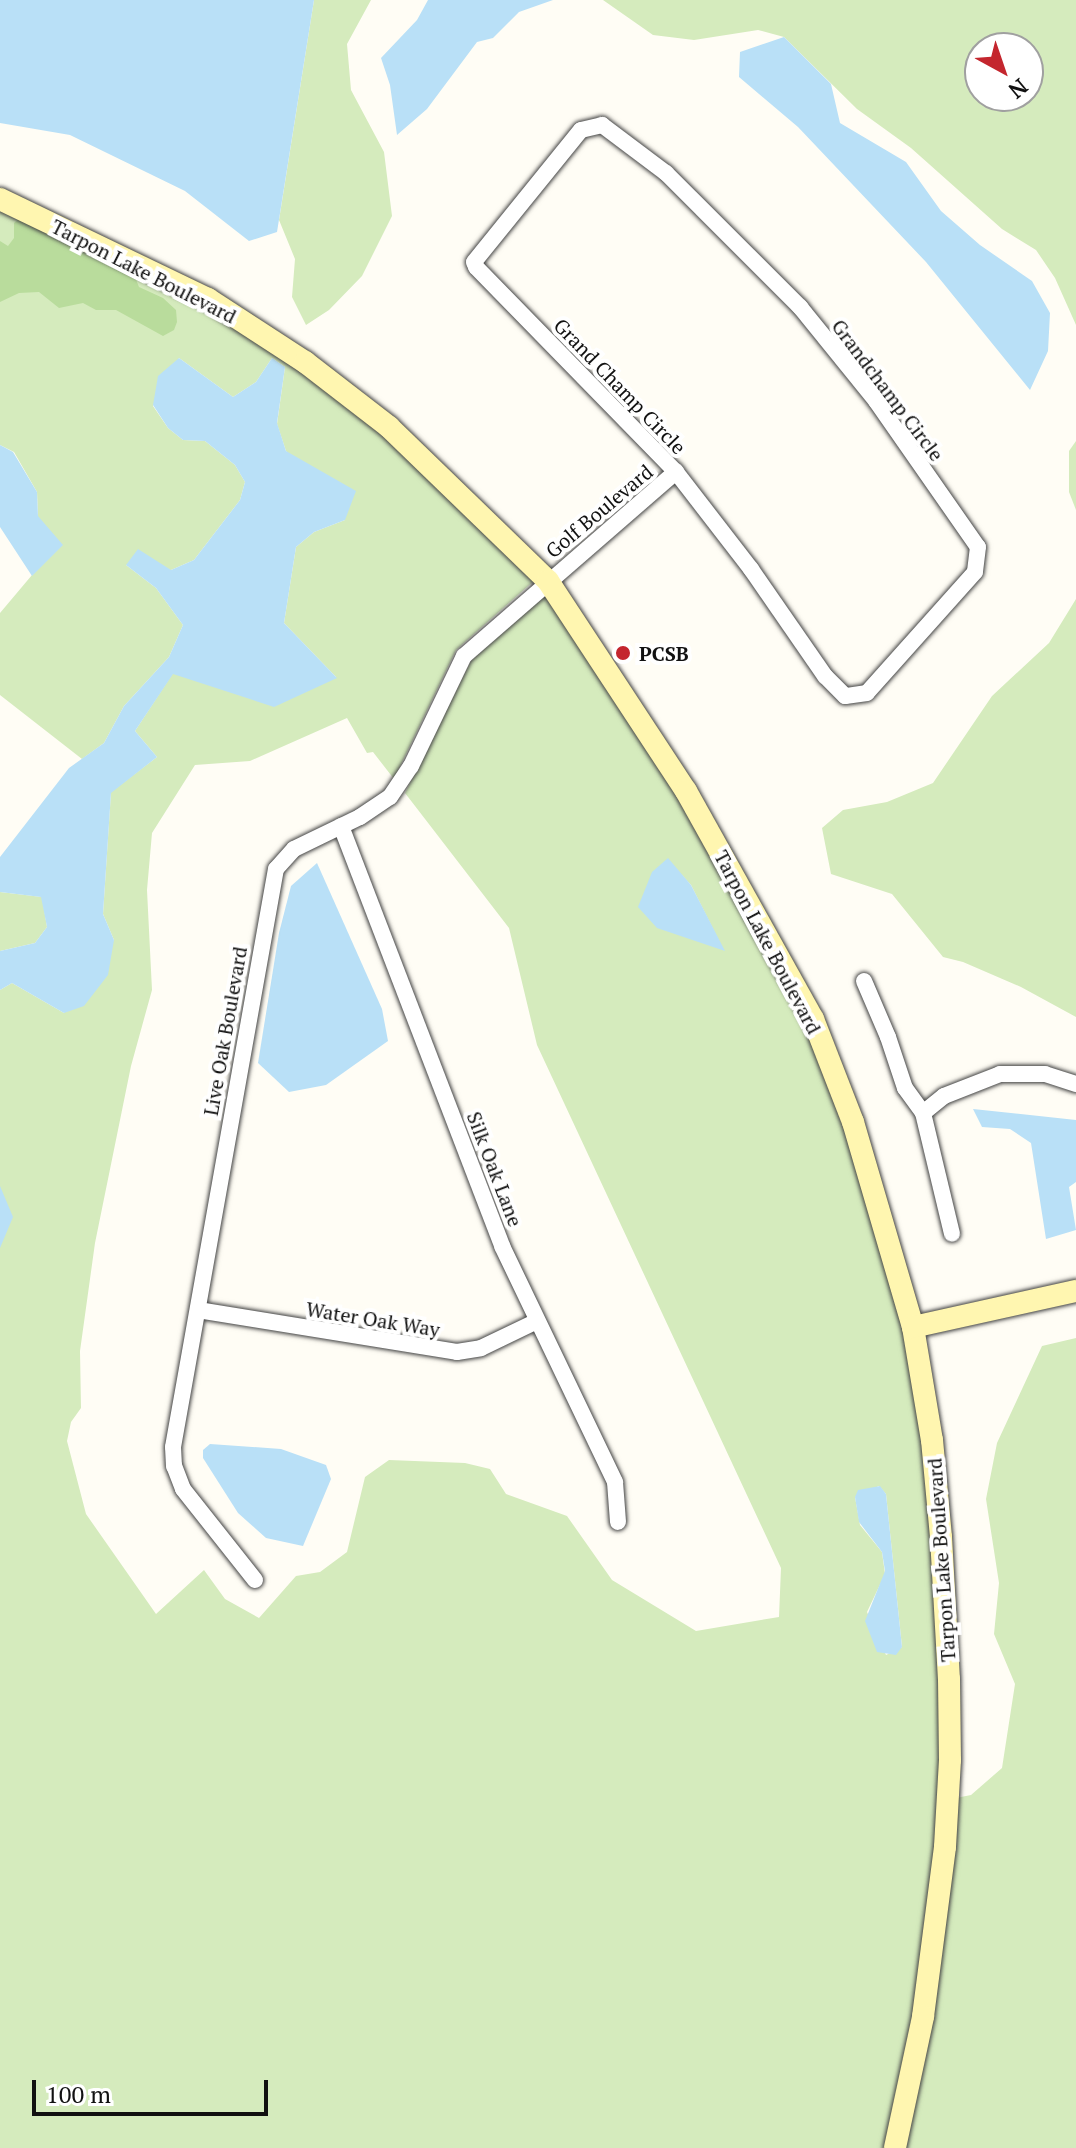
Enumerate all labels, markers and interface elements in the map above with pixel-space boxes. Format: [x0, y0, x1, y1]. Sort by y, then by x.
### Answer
north arrow [964, 32, 1044, 112]
text: N [1003, 73, 1034, 106]
street label: Tarpon Lake Boulevard [48, 214, 240, 328]
street label: Grand Champ Circle [549, 313, 691, 459]
street label: Grandchamp Circle [827, 314, 949, 466]
street label: Golf Boulevard [541, 459, 657, 563]
place label: PCSB [639, 641, 689, 665]
marker: PCSB [614, 644, 632, 662]
street label: Tarpon Lake Boulevard [709, 846, 827, 1038]
street label: Live Oak Boulevard [198, 945, 252, 1117]
street label: Silk Oak Lane [462, 1108, 528, 1230]
street label: Water Oak Way [304, 1297, 442, 1341]
street label: Tarpon Lake Boulevard [922, 1457, 960, 1663]
scale bar [36, 2064, 272, 2114]
text: 100 m [46, 2078, 111, 2110]

